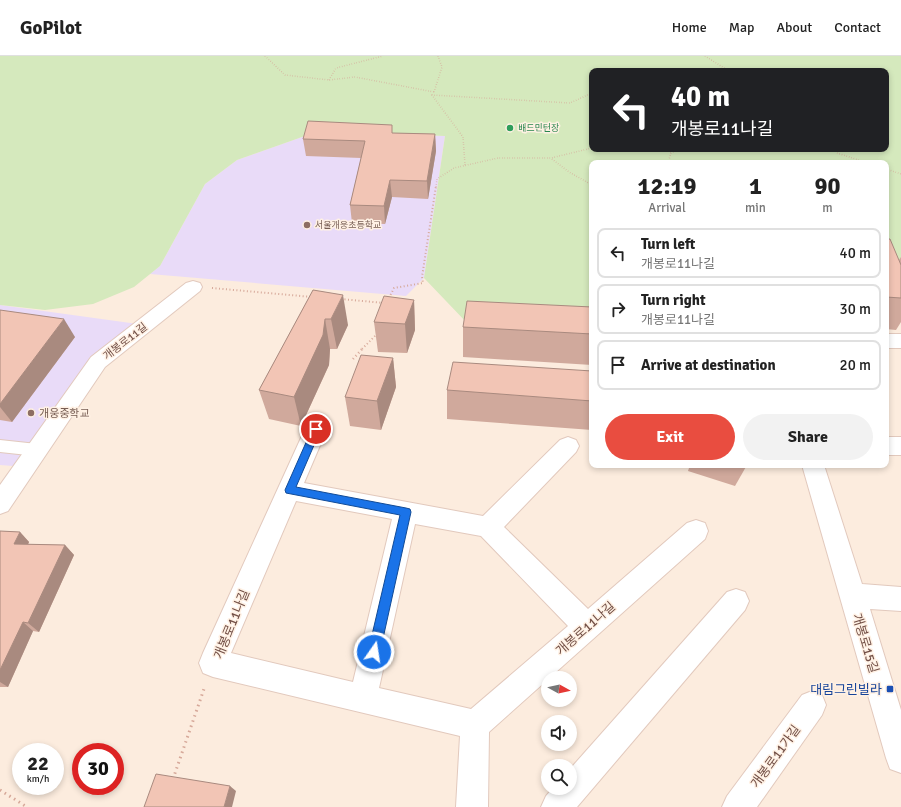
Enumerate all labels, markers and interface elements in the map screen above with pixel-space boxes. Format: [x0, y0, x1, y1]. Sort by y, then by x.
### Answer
text: GoPilot [20, 16, 82, 40]
text: Home [672, 19, 707, 36]
text: Map [729, 19, 754, 36]
text: About [776, 19, 812, 36]
text: Contact [834, 19, 881, 36]
text: 40 m [671, 80, 730, 114]
icon: left [605, 84, 657, 136]
text: 개봉로11나길 [671, 118, 773, 140]
marker: 배드민턴장 [505, 123, 515, 133]
place label: 배드민턴장 [518, 123, 559, 134]
text: 12:19 [638, 171, 696, 201]
text: 1 [749, 171, 762, 201]
text: 90 [815, 171, 840, 201]
text: Arrival [648, 200, 686, 216]
text: min [745, 200, 766, 216]
text: m [822, 200, 833, 216]
place label: 서울개웅초등학교 [315, 219, 381, 231]
marker: 서울개웅초등학교 [302, 220, 312, 230]
text: Turn left [641, 235, 695, 253]
icon: left [607, 242, 629, 264]
text: 40 m [840, 244, 871, 262]
text: 개봉로11나길 [641, 256, 715, 272]
text: Turn right [641, 291, 706, 309]
icon: right [607, 298, 629, 320]
text: 30 m [840, 300, 871, 318]
text: 개봉로11나길 [641, 312, 715, 328]
street label: 개봉로11길 [101, 320, 150, 363]
icon: arrive [607, 354, 629, 376]
text: Arrive at destination [641, 356, 776, 374]
text: 20 m [840, 356, 871, 374]
place label: 개웅중학교 [39, 407, 90, 420]
marker: 개웅중학교 [26, 408, 36, 418]
pin [299, 412, 333, 446]
button: Exit [605, 414, 735, 460]
button: Share [743, 414, 873, 460]
icon: arrive [305, 418, 327, 440]
street label: 개봉로11나길 [211, 587, 253, 662]
street label: 개봉로11나길 [553, 598, 619, 659]
street label: 개봉로15길 [848, 611, 882, 675]
position arrow [353, 631, 395, 673]
north arrow [541, 671, 577, 707]
map controls [541, 671, 577, 795]
place label: 대림그린빌라 [810, 682, 882, 698]
marker: 대림그린빌라 [885, 684, 895, 694]
button: sound [541, 715, 577, 751]
street label: 개봉로11가길 [748, 722, 804, 791]
speed limit sign: 30 [72, 743, 124, 795]
text: 22 [27, 751, 49, 776]
button: search [541, 759, 577, 795]
text: km/h [27, 773, 49, 785]

